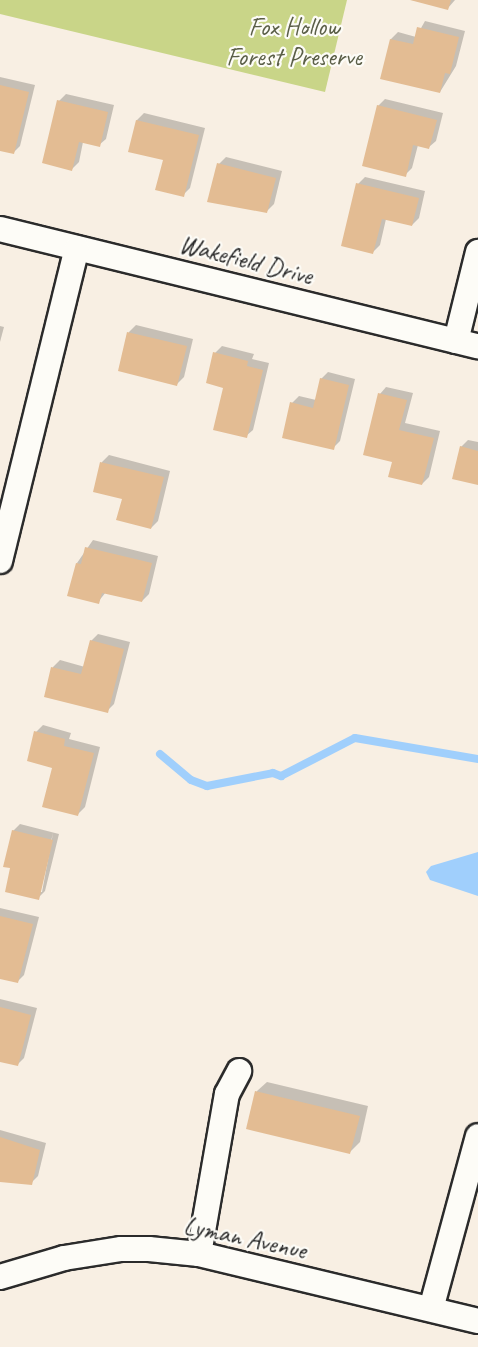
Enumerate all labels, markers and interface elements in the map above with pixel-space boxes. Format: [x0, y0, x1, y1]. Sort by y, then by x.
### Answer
park label: Fox Hollow Forest Preserve [226, 11, 362, 72]
street label: Wakefield Drive [176, 228, 316, 292]
street label: Lyman Avenue [181, 1210, 309, 1266]

